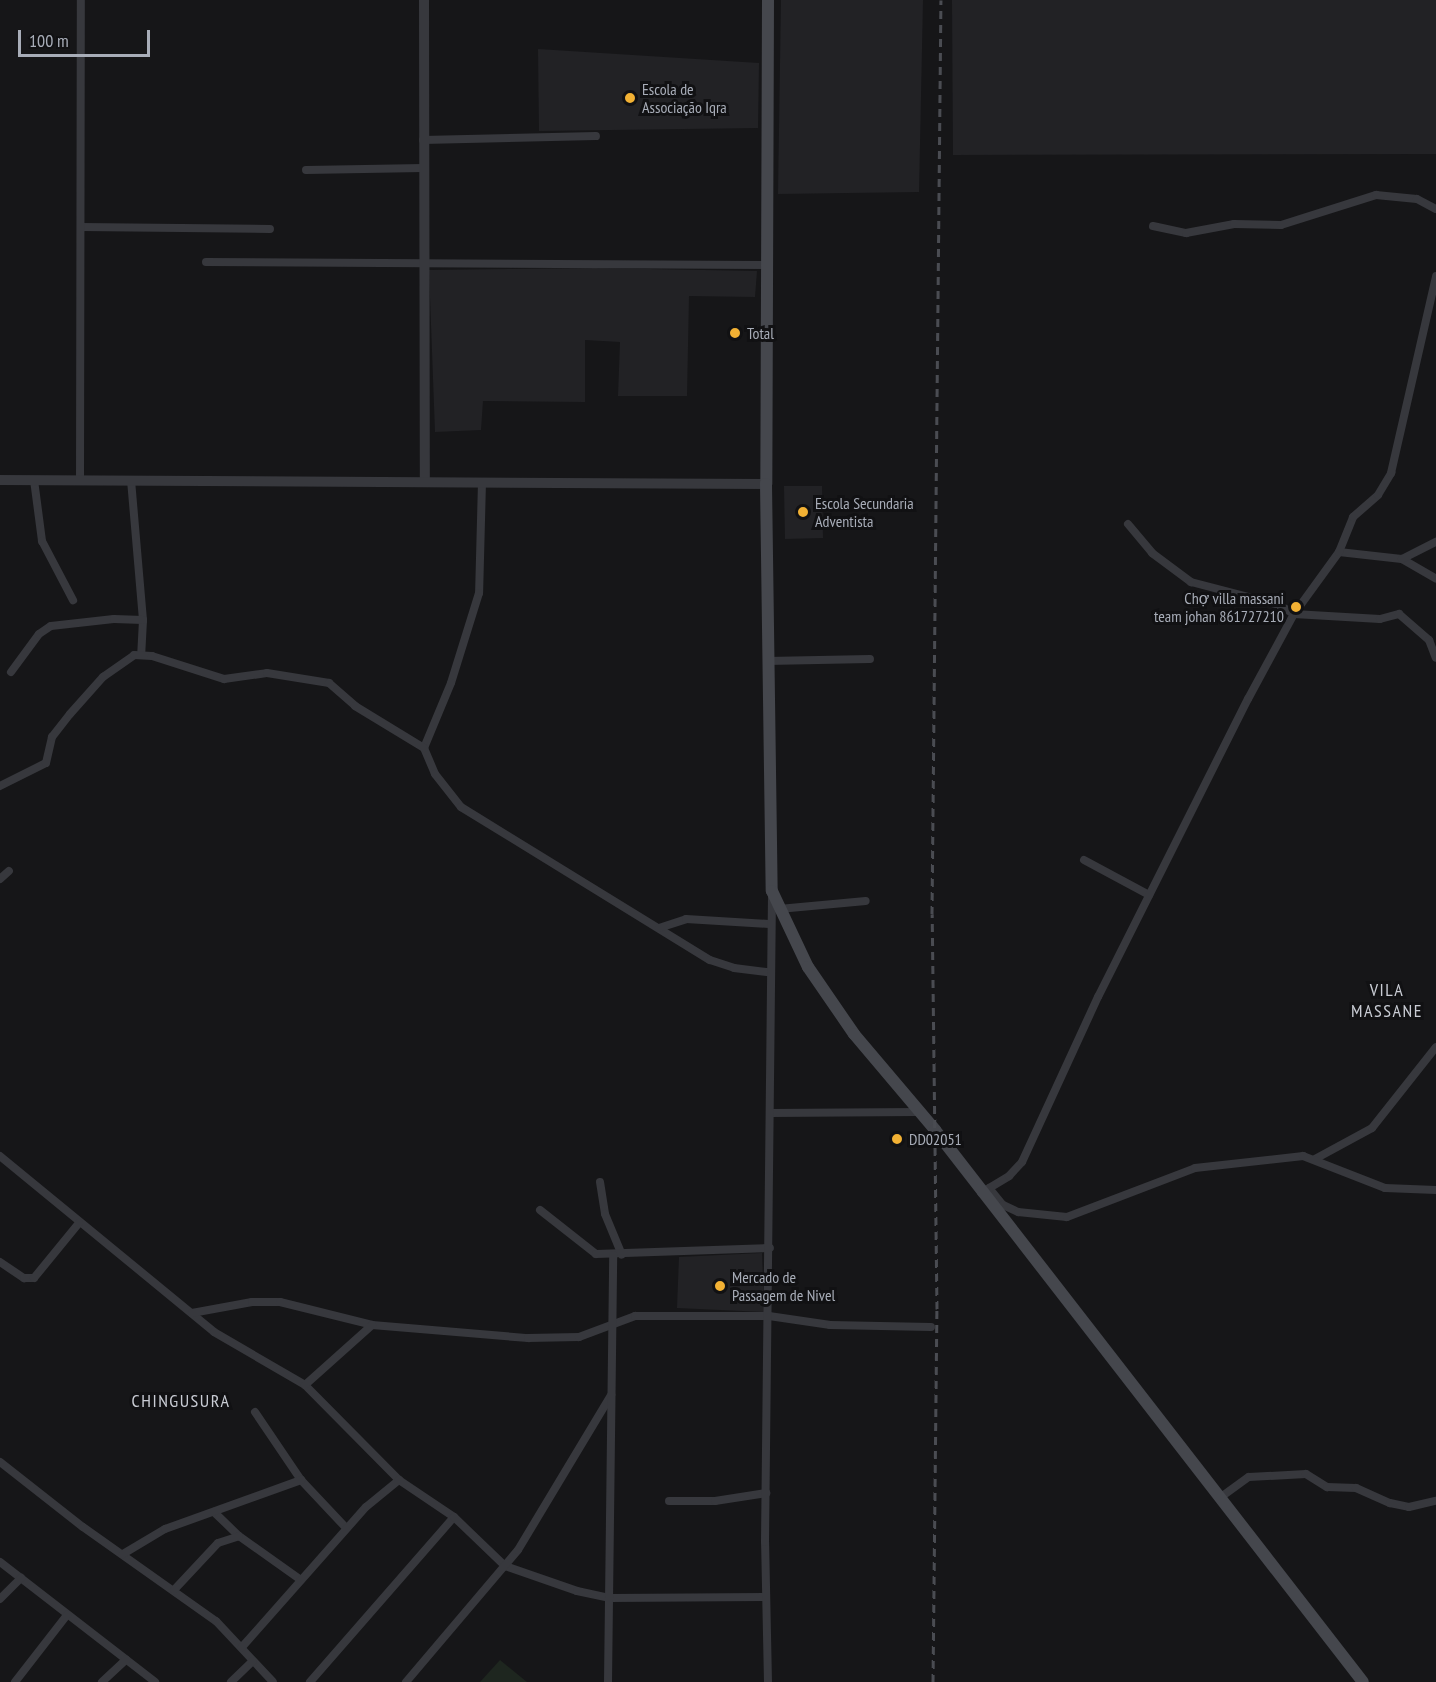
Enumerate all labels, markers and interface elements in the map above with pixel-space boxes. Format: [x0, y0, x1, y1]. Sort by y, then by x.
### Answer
scale bar [21, 18, 153, 56]
text: 100 m [29, 29, 69, 52]
place label: Escola de Associação Iqra [642, 79, 727, 117]
marker: Escola de Associação Iqra [623, 91, 637, 105]
place label: Total [747, 323, 774, 343]
marker: Total [728, 326, 742, 340]
place label: Escola Secundaria Adventista [815, 493, 914, 531]
marker: Escola Secundaria Adventista [796, 505, 810, 519]
place label: Chợ villa massani team johan 861727210 [1154, 588, 1284, 626]
marker: Chợ villa massani team johan 861727210 [1289, 600, 1303, 614]
district label: VILA MASSANE [1351, 980, 1423, 1022]
place label: DD02051 [909, 1129, 962, 1149]
marker: DD02051 [890, 1132, 904, 1146]
place label: Mercado de Passagem de Nivel [732, 1267, 835, 1305]
marker: Mercado de Passagem de Nivel [713, 1279, 727, 1293]
district label: CHINGUSURA [132, 1390, 230, 1412]

